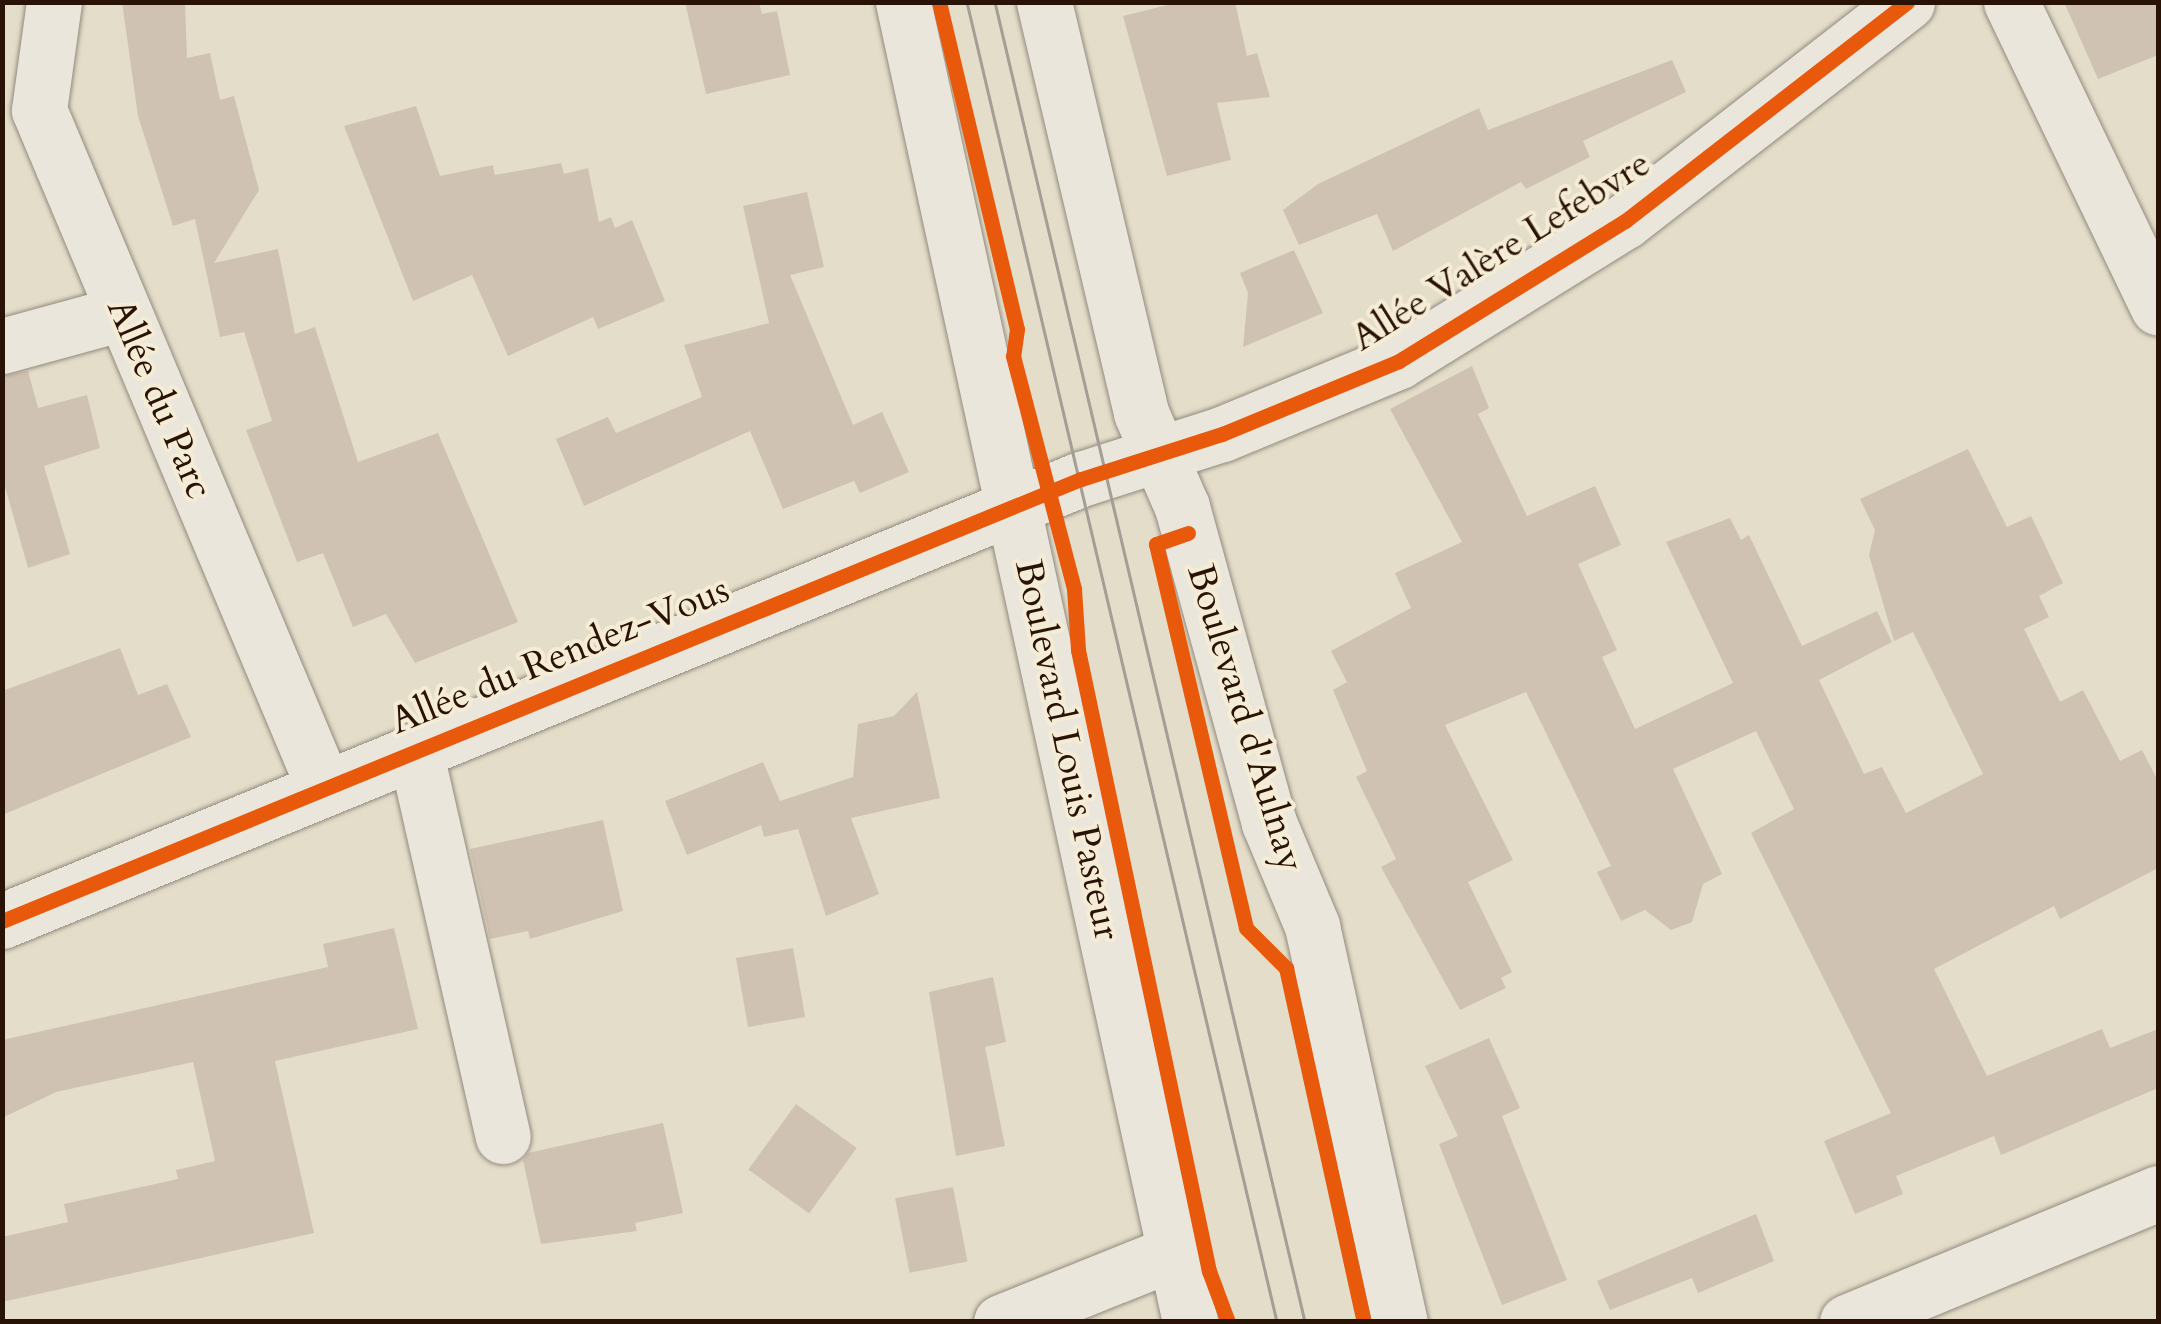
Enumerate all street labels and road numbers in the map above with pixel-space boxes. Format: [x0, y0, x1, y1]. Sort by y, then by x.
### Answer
street label: Allée Valère Lefebvre [1343, 141, 1659, 361]
street label: Allée du Parc [97, 292, 221, 506]
street label: Boulevard Louis Pasteur [1004, 556, 1130, 944]
street label: Boulevard d'Aulnay [1177, 559, 1313, 877]
street label: Allée du Rendez-Vous [384, 567, 736, 745]

